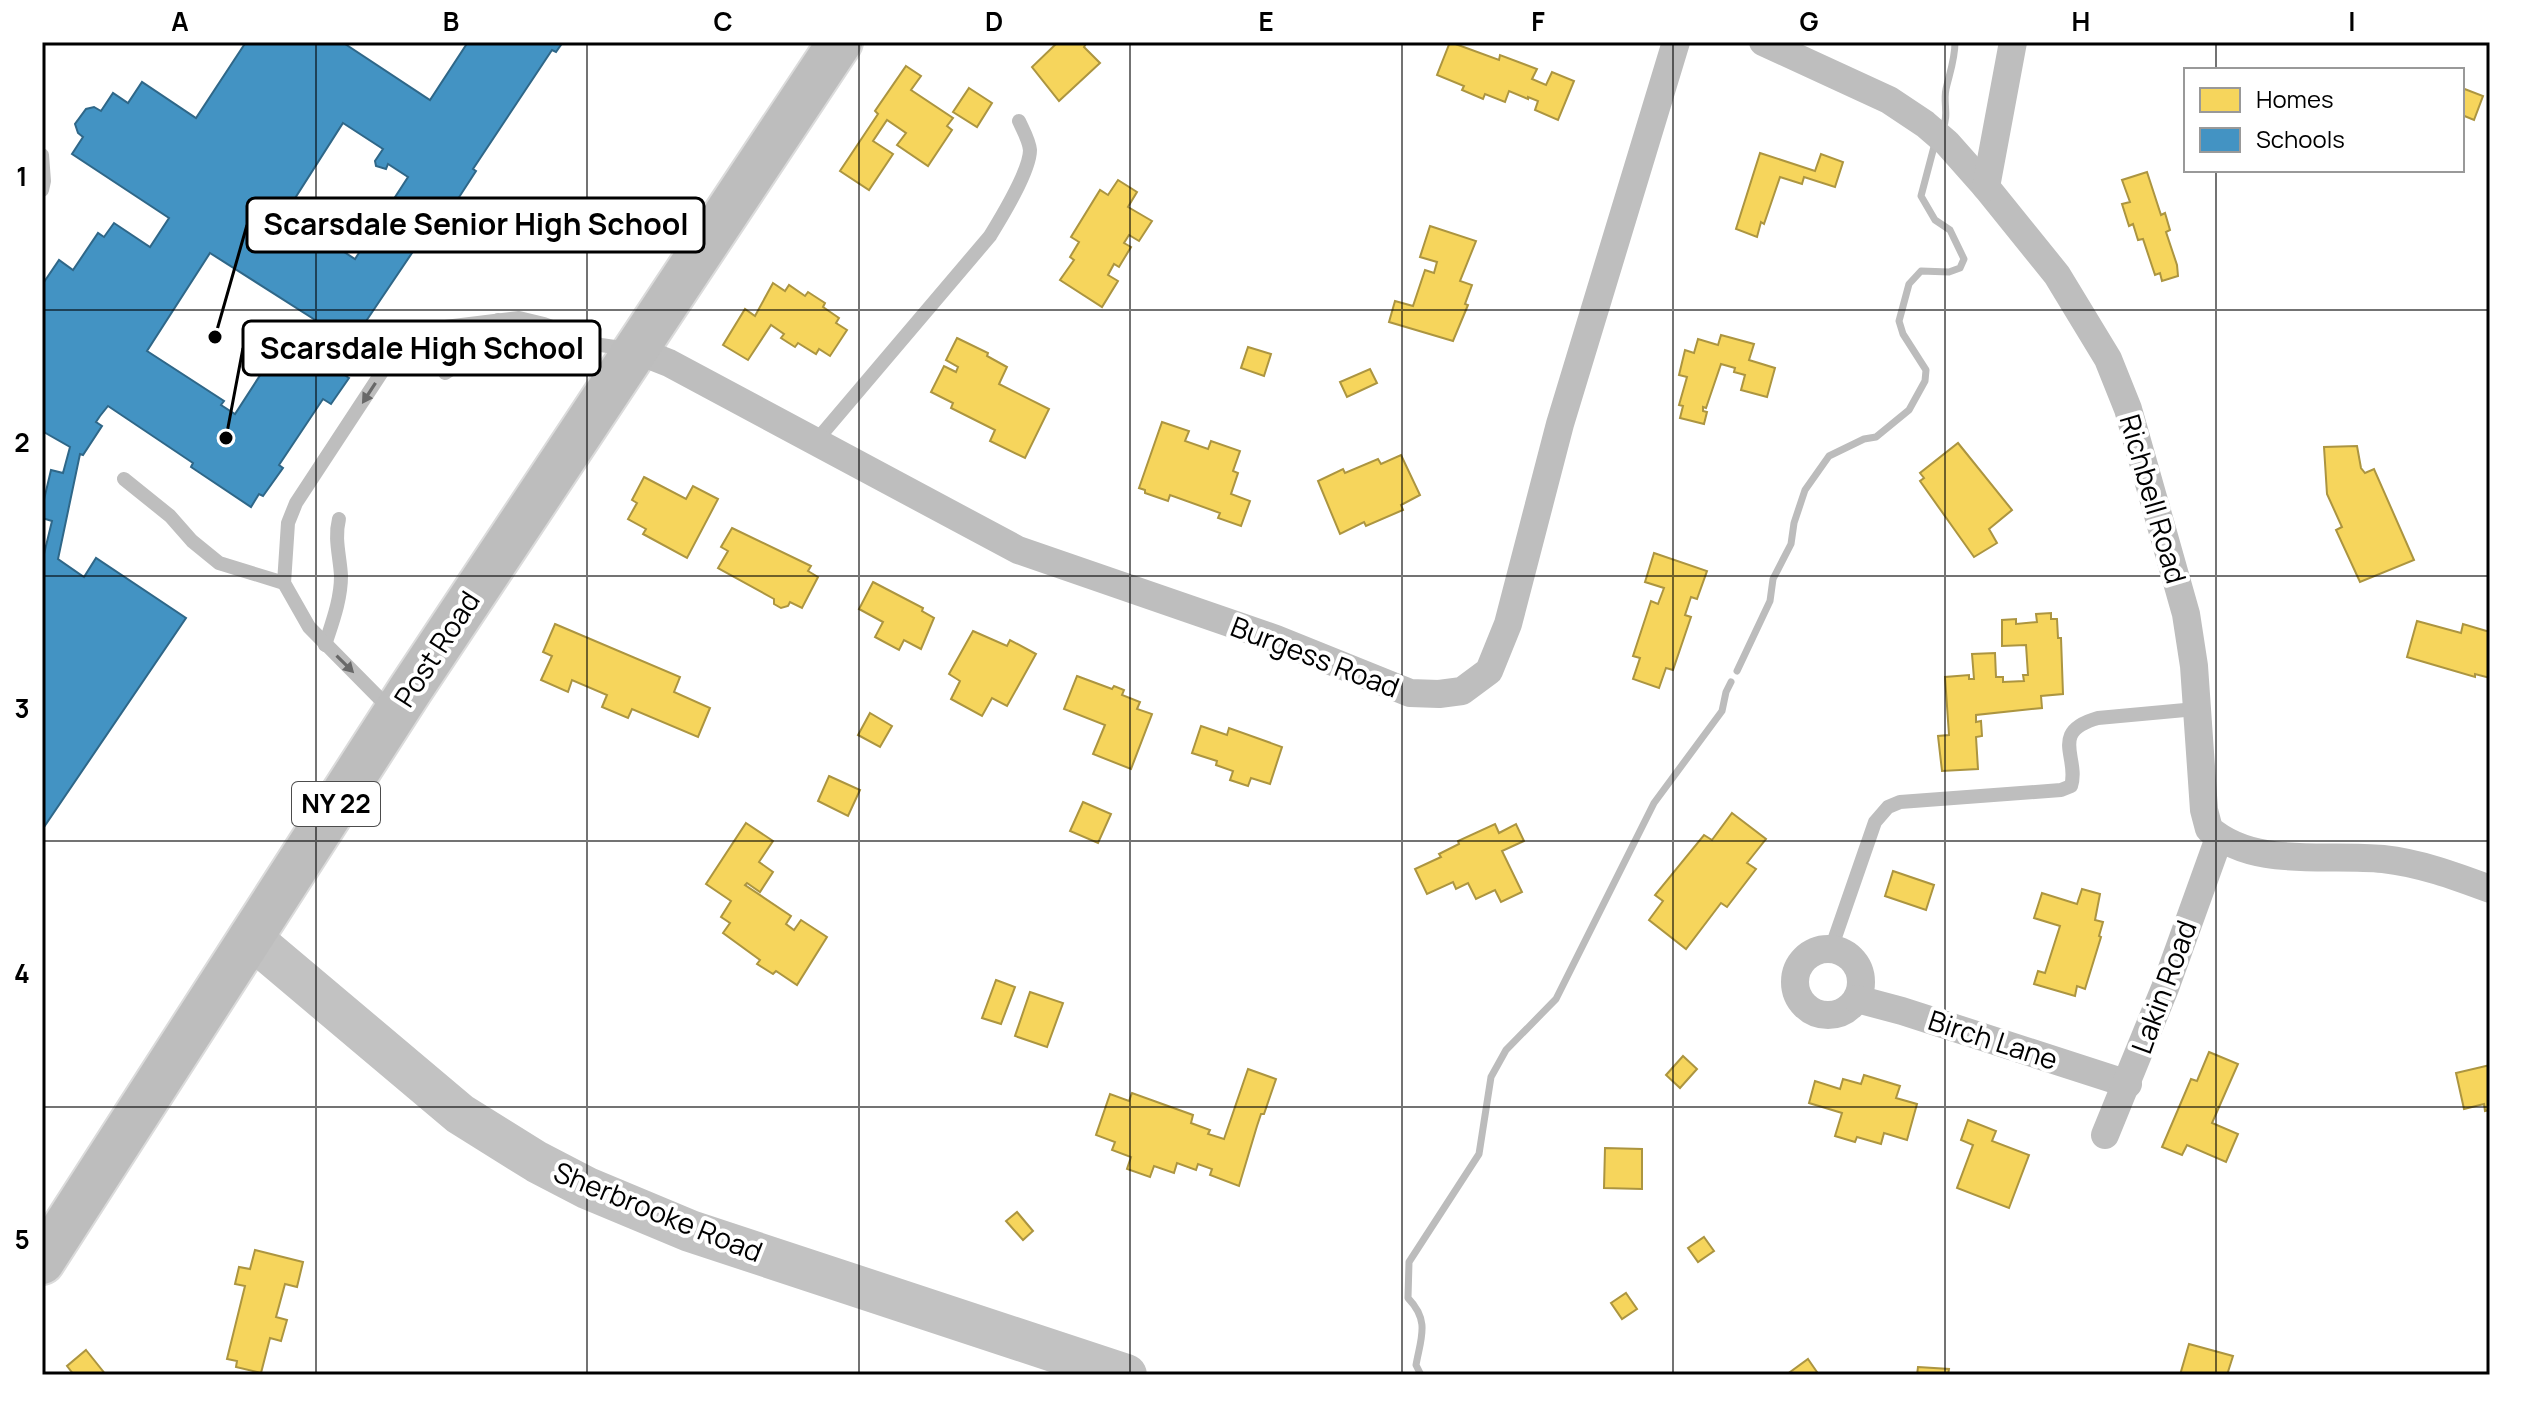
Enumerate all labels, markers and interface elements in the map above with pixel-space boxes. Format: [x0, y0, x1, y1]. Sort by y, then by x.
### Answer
text: A [171, 3, 189, 39]
text: B [443, 3, 459, 39]
text: C [713, 3, 733, 39]
text: D [985, 3, 1003, 39]
text: E [1258, 3, 1274, 39]
text: F [1531, 3, 1545, 39]
text: G [1799, 3, 1819, 39]
text: H [2072, 3, 2090, 39]
text: I [2348, 3, 2356, 39]
legend [2184, 68, 2464, 172]
text: Homes [2256, 82, 2334, 115]
text: Schools [2256, 122, 2345, 155]
text: 1 [16, 158, 28, 194]
callout: Scarsdale Senior High School [247, 198, 704, 252]
text: Scarsdale Senior High School [263, 203, 689, 244]
callout: Scarsdale High School [243, 321, 600, 375]
text: Scarsdale High School [260, 327, 584, 368]
one-way arrow [362, 382, 377, 403]
street label: Richbell Road [2112, 410, 2196, 588]
text: 2 [14, 424, 30, 460]
street label: Post Road [385, 583, 488, 714]
street label: Burgess Road [1226, 606, 1405, 706]
one-way arrow [335, 654, 353, 673]
text: 3 [14, 690, 30, 726]
road number: NY 22 [292, 782, 380, 826]
street label: Lakin Road [2121, 915, 2205, 1058]
text: 4 [14, 955, 30, 991]
street label: Birch Lane [1924, 1000, 2063, 1078]
street label: Sherbrooke Road [548, 1152, 768, 1270]
text: 5 [14, 1221, 30, 1257]

